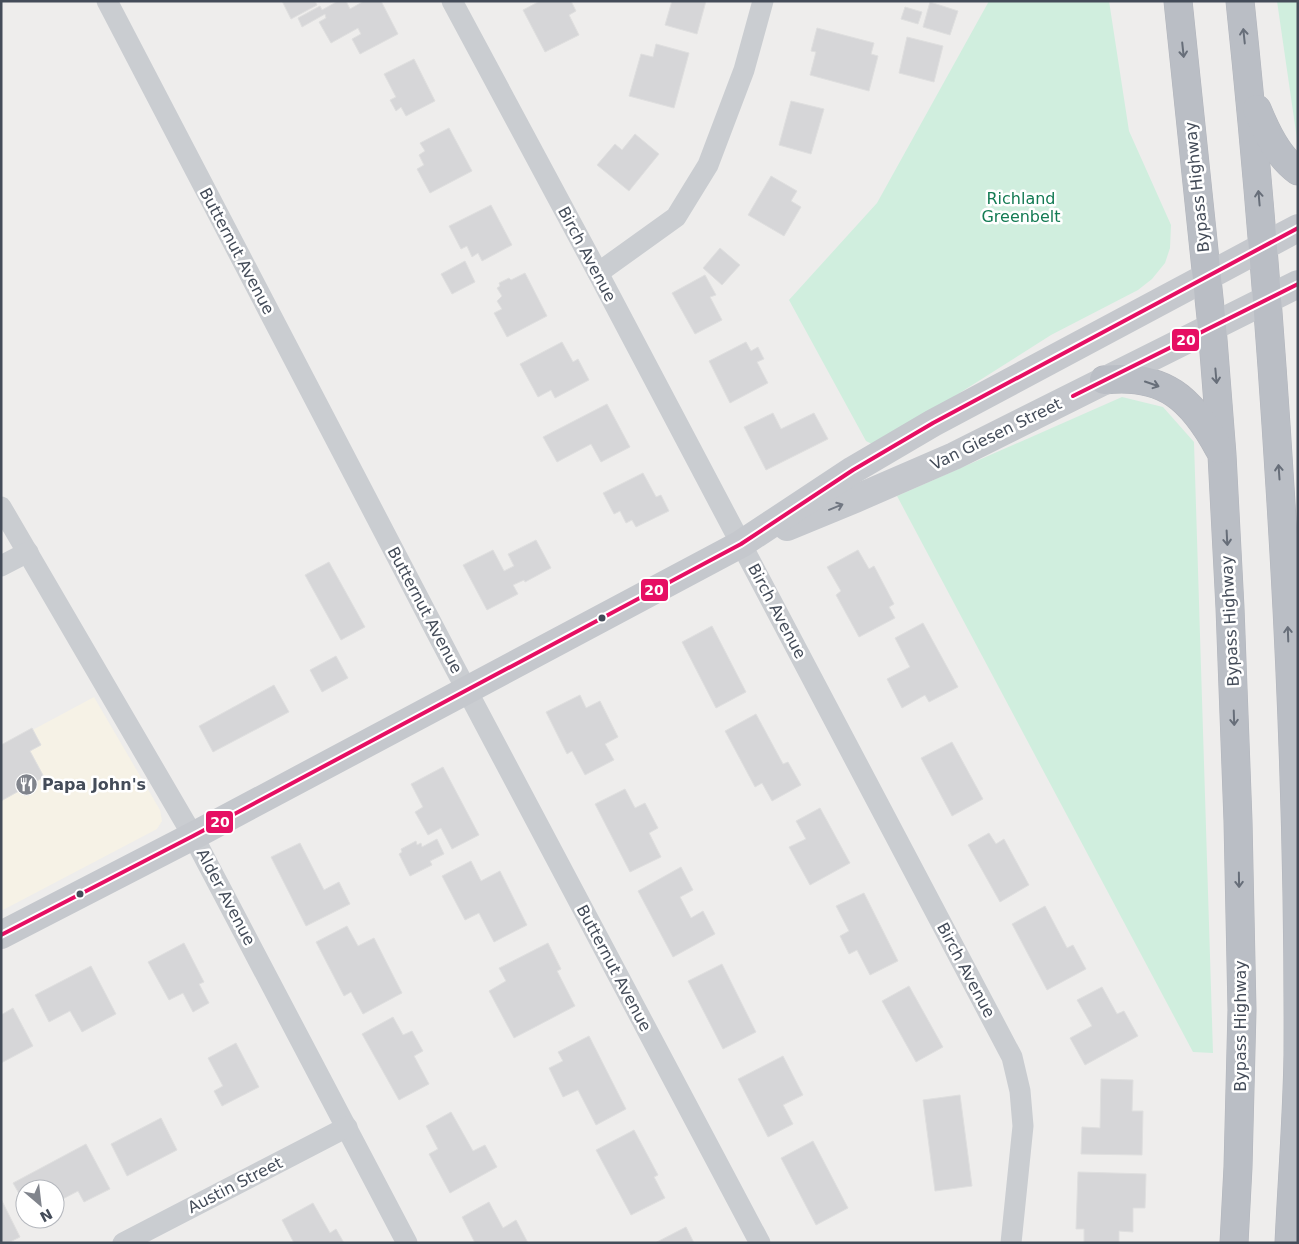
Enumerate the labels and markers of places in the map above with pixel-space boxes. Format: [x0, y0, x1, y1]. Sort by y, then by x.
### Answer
unlabelled marker [597, 613, 607, 623]
restaurant icon: Papa John's [14, 772, 38, 796]
place label: Papa John's [42, 775, 146, 794]
unlabelled marker [75, 889, 85, 899]

